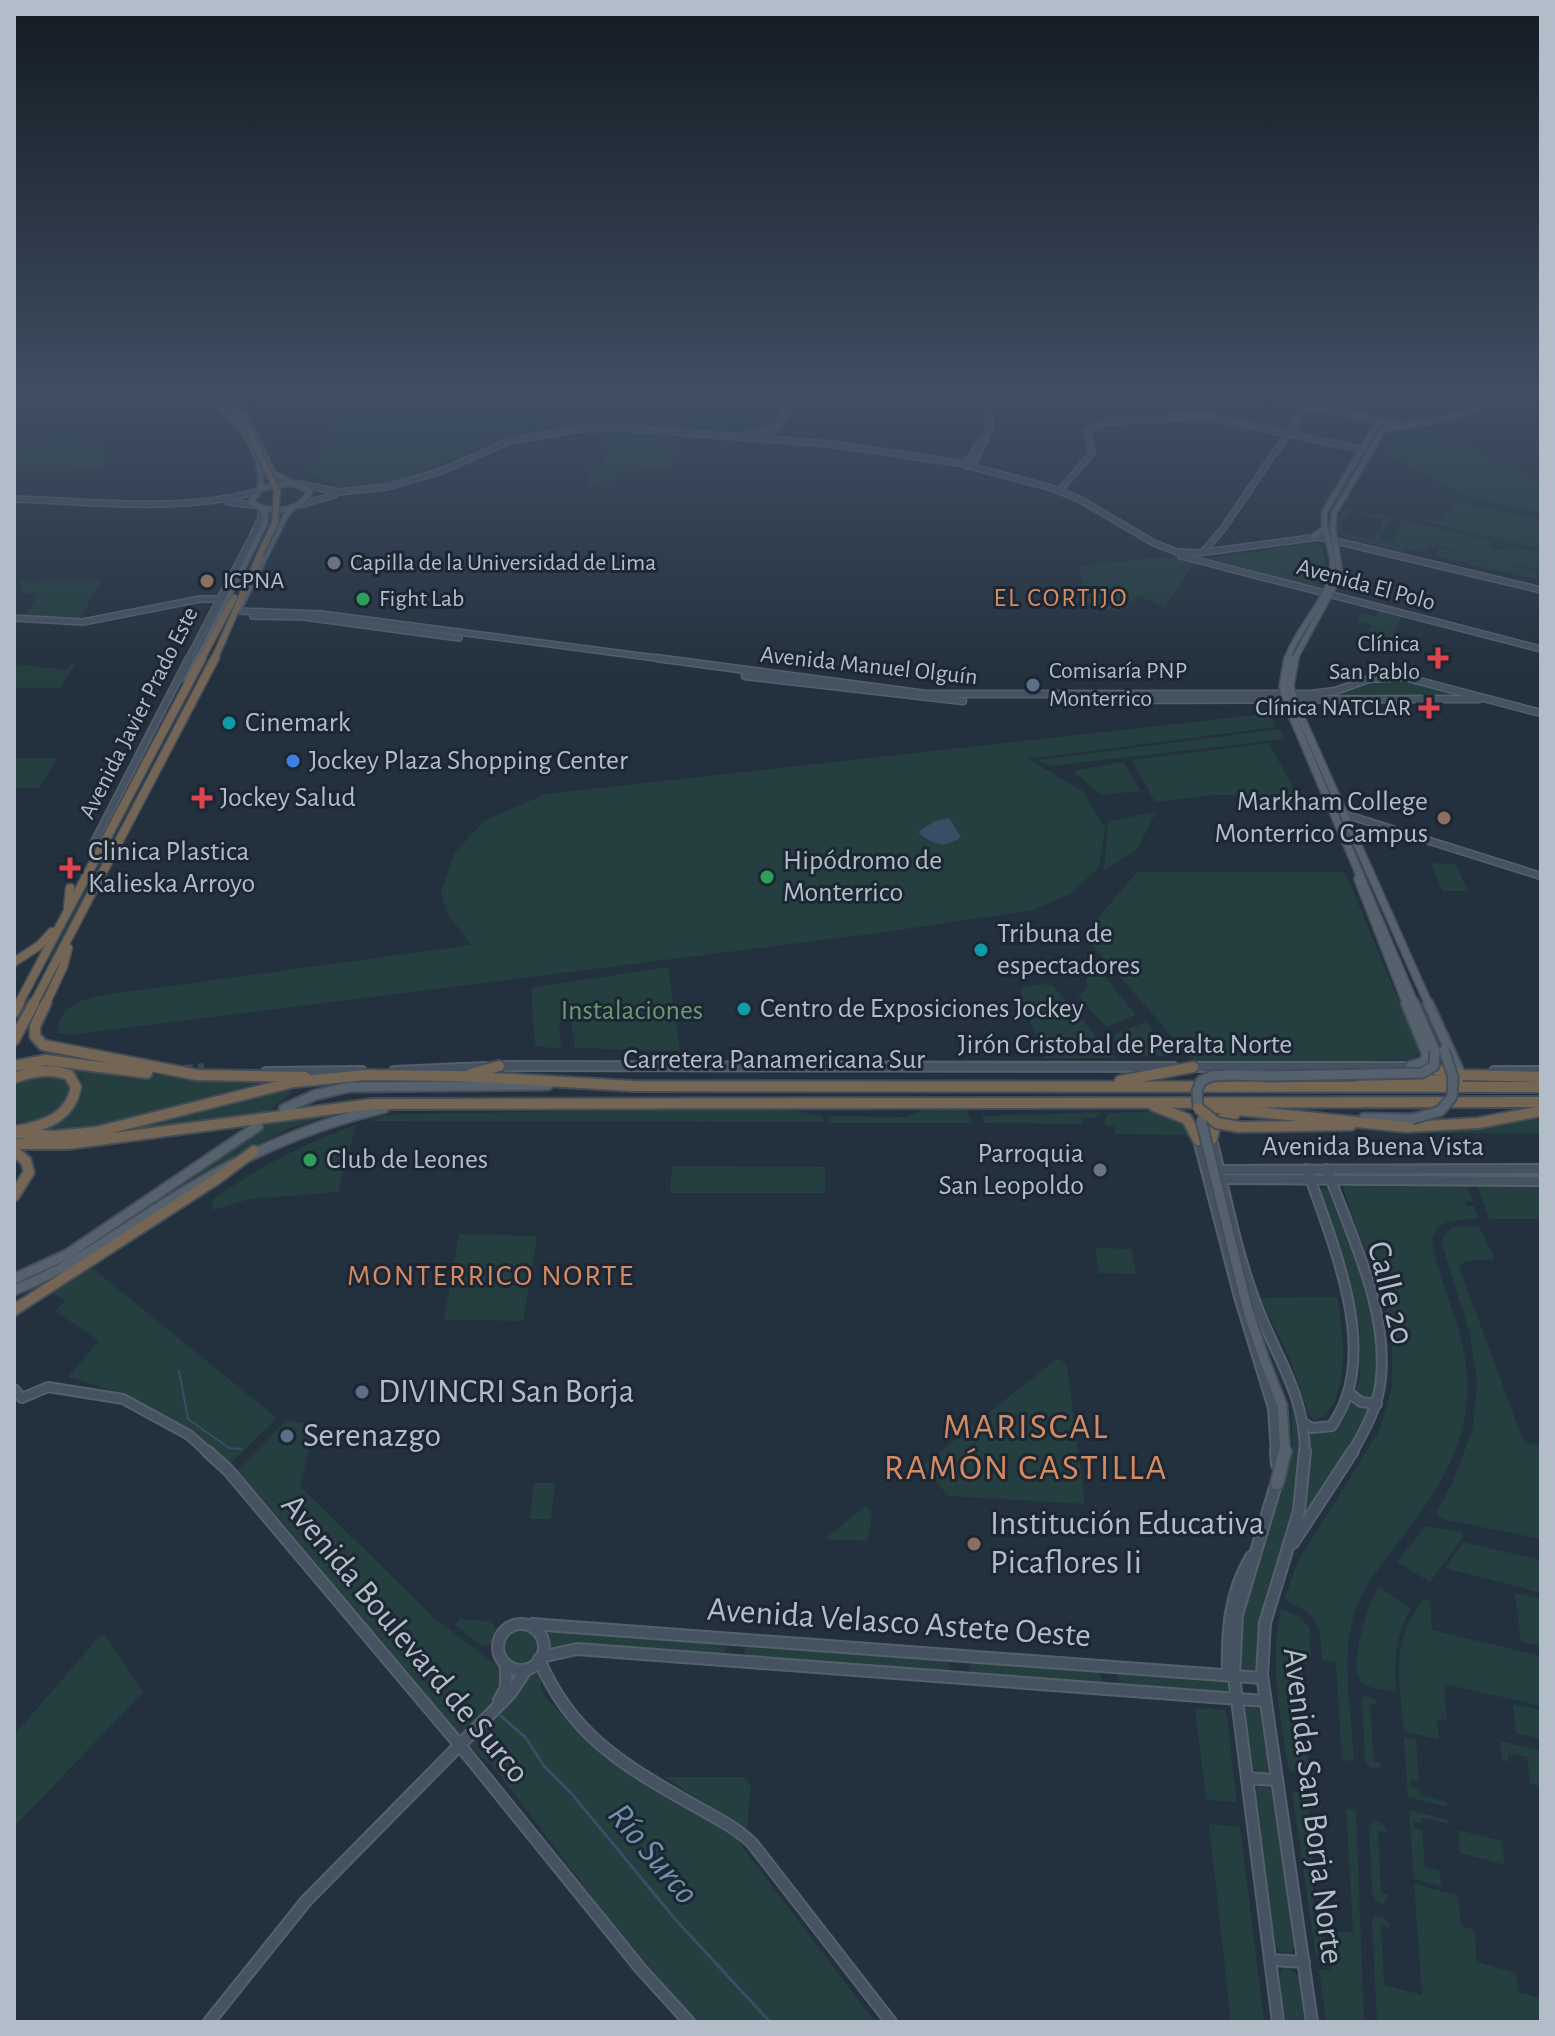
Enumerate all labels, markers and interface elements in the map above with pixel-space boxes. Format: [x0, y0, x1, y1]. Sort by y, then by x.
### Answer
place label: Capilla de la Universidad de Lima [350, 551, 656, 575]
marker: Capilla de la Universidad de Lima [325, 554, 343, 572]
street label: Avenida El Polo [1294, 555, 1438, 615]
place label: ICPNA [223, 569, 284, 593]
marker: ICPNA [198, 572, 216, 590]
district label: EL CORTIJO [994, 585, 1128, 611]
place label: Fight Lab [379, 587, 464, 611]
marker: Fight Lab [354, 590, 372, 608]
street label: Avenida Javier Prado Este [75, 603, 203, 823]
place label: Clínica San Pablo [1329, 632, 1420, 684]
street label: Avenida Manuel Olguín [759, 643, 979, 689]
marker: Clínica San Pablo [1427, 647, 1449, 669]
place label: Comisaría PNP Monterrico [1049, 659, 1187, 711]
marker: Comisaría PNP Monterrico [1024, 676, 1042, 694]
place label: Clínica NATCLAR [1255, 696, 1411, 720]
marker: Clínica NATCLAR [1418, 697, 1440, 719]
place label: Cinemark [245, 709, 351, 737]
marker: Cinemark [220, 714, 238, 732]
place label: Jockey Plaza Shopping Center [309, 747, 628, 775]
marker: Jockey Plaza Shopping Center [284, 752, 302, 770]
place label: Jockey Salud [220, 784, 356, 812]
marker: Jockey Salud [191, 787, 213, 809]
place label: Markham College Monterrico Campus [1215, 788, 1428, 848]
marker: Markham College Monterrico Campus [1435, 809, 1453, 827]
place label: Clinica Plastica Kalieska Arroyo [88, 838, 255, 898]
place label: Hipódromo de Monterrico [783, 847, 942, 907]
marker: Clinica Plastica Kalieska Arroyo [59, 857, 81, 879]
marker: Hipódromo de Monterrico [758, 868, 776, 886]
place label: Tribuna de espectadores [997, 920, 1140, 980]
marker: Tribuna de espectadores [972, 941, 990, 959]
place label: Centro de Exposiciones Jockey [760, 995, 1084, 1023]
park label: Instalaciones [561, 997, 703, 1025]
marker: Centro de Exposiciones Jockey [735, 1000, 753, 1018]
street label: Jirón Cristobal de Peralta Norte [958, 1031, 1292, 1059]
street label: Carretera Panamericana Sur [623, 1046, 925, 1074]
street label: Avenida Buena Vista [1262, 1133, 1484, 1161]
place label: Parroquia San Leopoldo [939, 1140, 1084, 1200]
place label: Club de Leones [326, 1146, 488, 1174]
marker: Club de Leones [301, 1151, 319, 1169]
marker: Parroquia San Leopoldo [1091, 1161, 1109, 1179]
street label: Calle 20 [1361, 1238, 1419, 1348]
district label: MONTERRICO NORTE [347, 1261, 635, 1291]
place label: DIVINCRI San Borja [378, 1375, 635, 1409]
marker: DIVINCRI San Borja [353, 1383, 371, 1401]
district label: MARISCAL RAMÓN CASTILLA [884, 1409, 1168, 1486]
place label: Serenazgo [303, 1419, 441, 1453]
marker: Serenazgo [278, 1427, 296, 1445]
street label: Avenida Boulevard de Surco [275, 1488, 535, 1790]
place label: Institución Educativa Picaflores Ii [990, 1507, 1264, 1580]
marker: Institución Educativa Picaflores Ii [965, 1535, 983, 1553]
street label: Avenida Velasco Astete Oeste [706, 1593, 1092, 1653]
street label: Avenida San Borja Norte [1277, 1646, 1349, 1966]
water label: Río Surco [601, 1797, 705, 1911]

